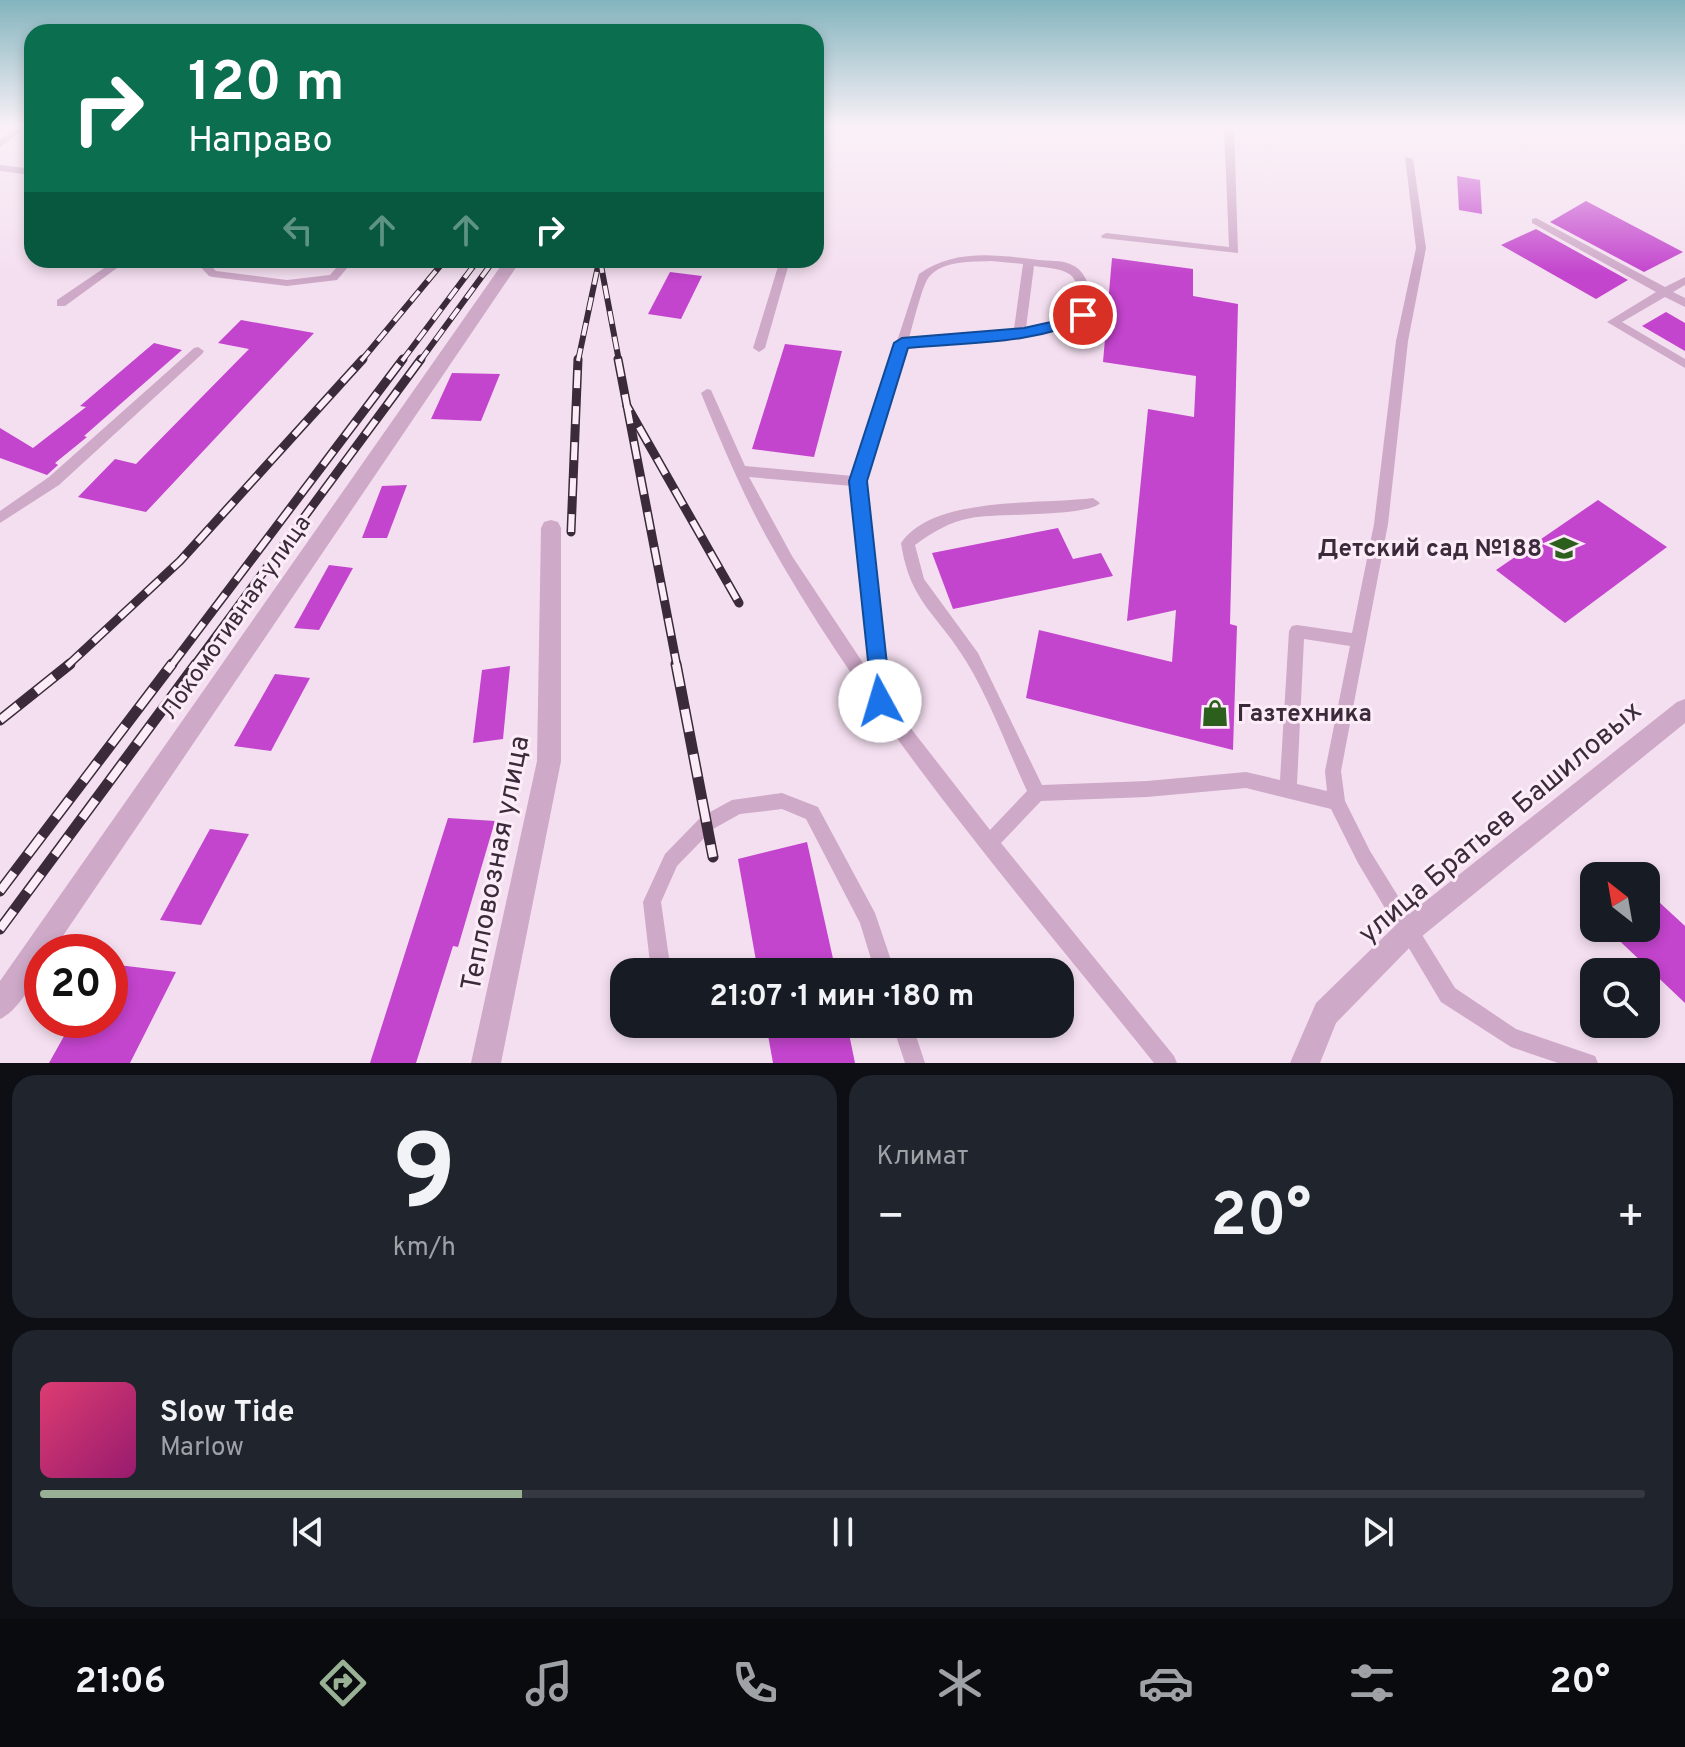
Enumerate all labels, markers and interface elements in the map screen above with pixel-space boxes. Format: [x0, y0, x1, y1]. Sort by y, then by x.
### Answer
text: 120 m [188, 50, 345, 120]
icon: right [56, 56, 160, 160]
text: Направо [188, 119, 333, 165]
icon: left [276, 208, 320, 252]
icon: ahead [360, 208, 404, 252]
icon: ahead [444, 208, 488, 252]
icon: right [528, 208, 572, 252]
pin [1049, 281, 1117, 349]
icon: arrive [1061, 293, 1105, 337]
street label: Локомотивная улица [155, 510, 319, 726]
school or university icon: Детский сад №188 [1549, 533, 1579, 563]
place label: Детский сад №188 [1318, 535, 1542, 565]
position arrow [838, 659, 922, 743]
street label: улица Братьев Башиловых [1352, 694, 1650, 953]
shop icon: Газтехника [1200, 698, 1230, 728]
place label: Газтехника [1237, 700, 1372, 730]
street label: Тепловозная улица [455, 733, 539, 994]
north arrow [1580, 862, 1660, 942]
map controls [1580, 862, 1660, 1038]
speed limit sign: 20 [24, 934, 128, 1038]
button: search [1580, 958, 1660, 1038]
text: 21:07 · 1 мин · 180 m [710, 979, 974, 1016]
text: 9 [392, 1114, 456, 1246]
text: Климат [877, 1141, 968, 1174]
text: 20° [1210, 1181, 1311, 1257]
text: − [877, 1191, 905, 1247]
text: + [1617, 1191, 1645, 1247]
text: km/h [393, 1232, 456, 1265]
text: Slow Tide [160, 1395, 294, 1432]
text: Marlow [160, 1432, 244, 1465]
icon: previous [286, 1510, 330, 1554]
icon: pause [821, 1510, 865, 1554]
icon: next [1356, 1510, 1400, 1554]
icon: directions [315, 1655, 371, 1711]
icon: music [521, 1655, 577, 1711]
icon: phone [727, 1655, 783, 1711]
icon: climate [932, 1655, 988, 1711]
icon: car [1138, 1655, 1194, 1711]
icon: filters [1344, 1655, 1400, 1711]
text: 21:06 [75, 1660, 166, 1706]
text: 20° [1549, 1660, 1610, 1706]

